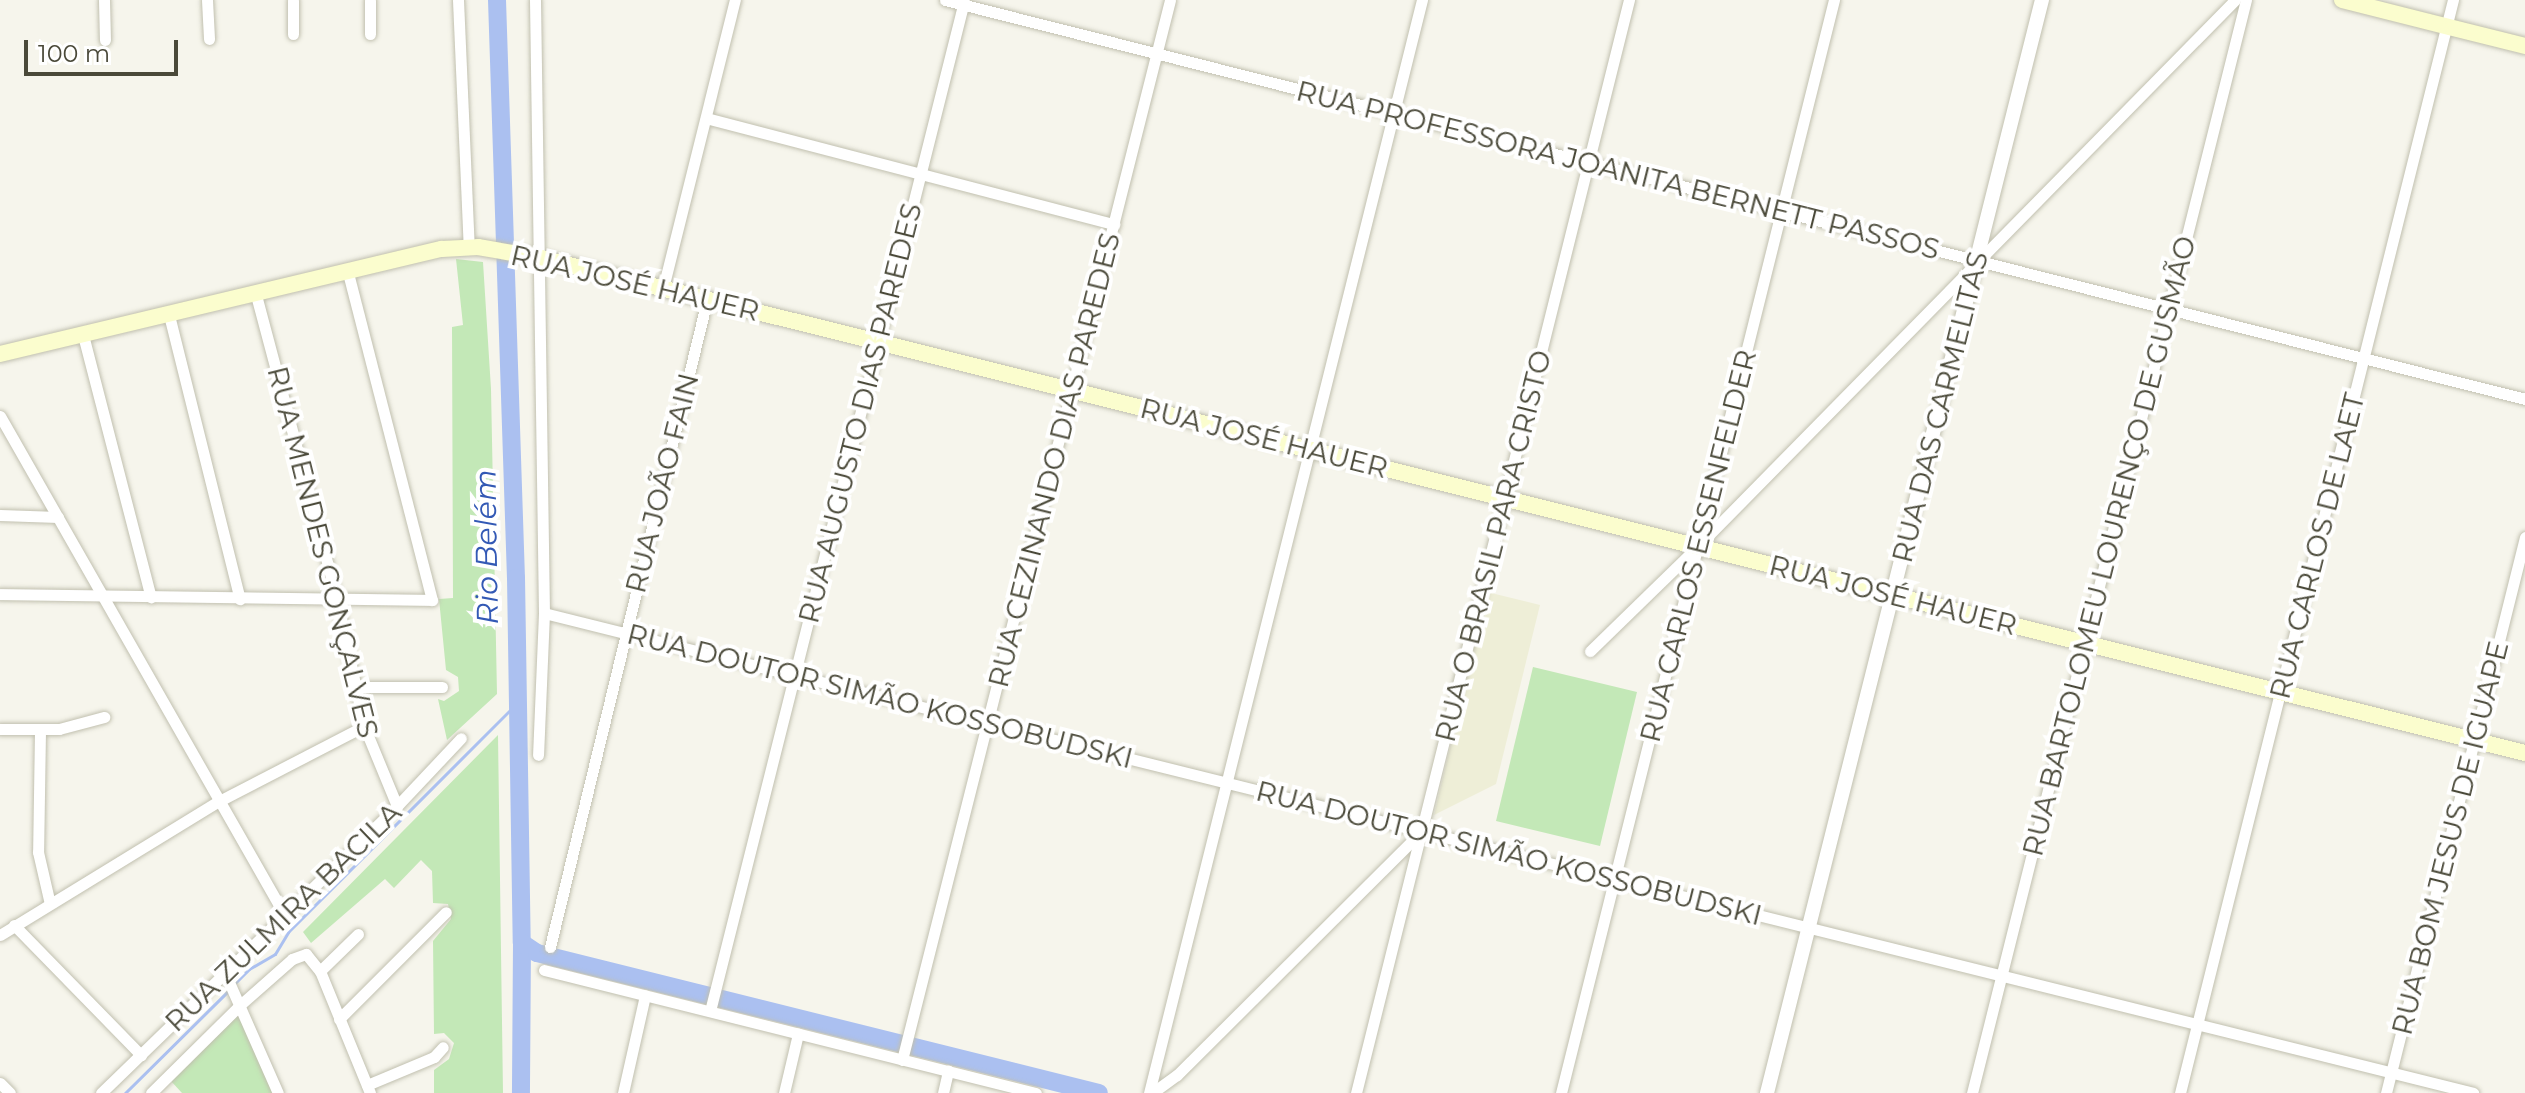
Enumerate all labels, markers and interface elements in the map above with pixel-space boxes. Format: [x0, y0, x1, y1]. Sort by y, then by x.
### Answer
scale bar [28, 24, 182, 74]
text: 100 m [38, 39, 110, 68]
street label: RUA PROFESSORA JOANITA BERNETT PASSOS [1293, 74, 1943, 266]
street label: RUA AUGUSTO DIAS PAREDES [791, 199, 929, 627]
street label: RUA CEZINANDO DIAS PAREDES [981, 229, 1127, 691]
street label: RUA BARTOLOMEU LOURENÇO DE GUSMÃO [2016, 233, 2202, 859]
street label: RUA JOSÉ HAUER [508, 238, 762, 328]
street label: RUA DAS CARMELITAS [1885, 248, 1995, 566]
street label: RUA CARLOS ESSENFELDER [1633, 346, 1763, 746]
street label: RUA O BRASIL PARA CRISTO [1428, 347, 1558, 745]
street label: RUA MENDES GONÇALVES [261, 363, 385, 741]
street label: RUA JOÃO FAIN [618, 370, 706, 596]
street label: RUA CARLOS DE LAET [2263, 390, 2371, 702]
street label: RUA JOSÉ HAUER [1137, 391, 1391, 485]
water label: Rio Belém [468, 469, 506, 625]
street label: RUA JOSÉ HAUER [1766, 548, 2020, 642]
street label: RUA DOUTOR SIMÃO KOSSOBUDSKI [624, 617, 1136, 775]
street label: RUA BOM JESUS DE IGUAPE [2385, 638, 2515, 1038]
street label: RUA DOUTOR SIMÃO KOSSOBUDSKI [1253, 774, 1765, 932]
street label: RUA ZULMIRA BACILA [158, 796, 408, 1038]

